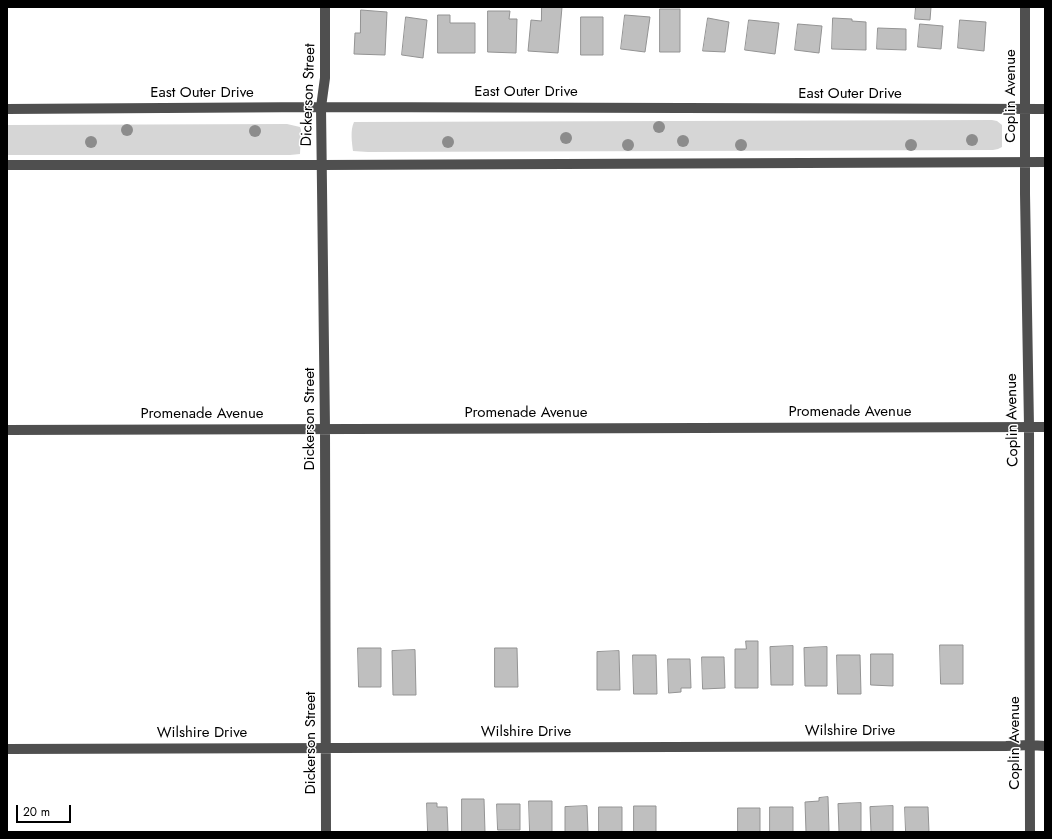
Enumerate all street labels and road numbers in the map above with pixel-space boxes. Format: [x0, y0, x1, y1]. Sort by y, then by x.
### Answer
street label: Dickerson Street [298, 43, 320, 147]
street label: Coplin Avenue [1002, 49, 1020, 143]
street label: East Outer Drive [474, 83, 578, 101]
street label: East Outer Drive [150, 84, 254, 102]
street label: East Outer Drive [798, 85, 902, 103]
street label: Dickerson Street [301, 368, 319, 470]
street label: Coplin Avenue [1003, 373, 1023, 467]
street label: Promenade Avenue [788, 403, 912, 421]
street label: Promenade Avenue [464, 404, 588, 422]
street label: Promenade Avenue [140, 405, 264, 423]
street label: Dickerson Street [302, 692, 320, 794]
street label: Coplin Avenue [1006, 696, 1024, 790]
street label: Wilshire Drive [805, 722, 895, 740]
street label: Wilshire Drive [481, 723, 571, 741]
street label: Wilshire Drive [157, 724, 247, 742]

